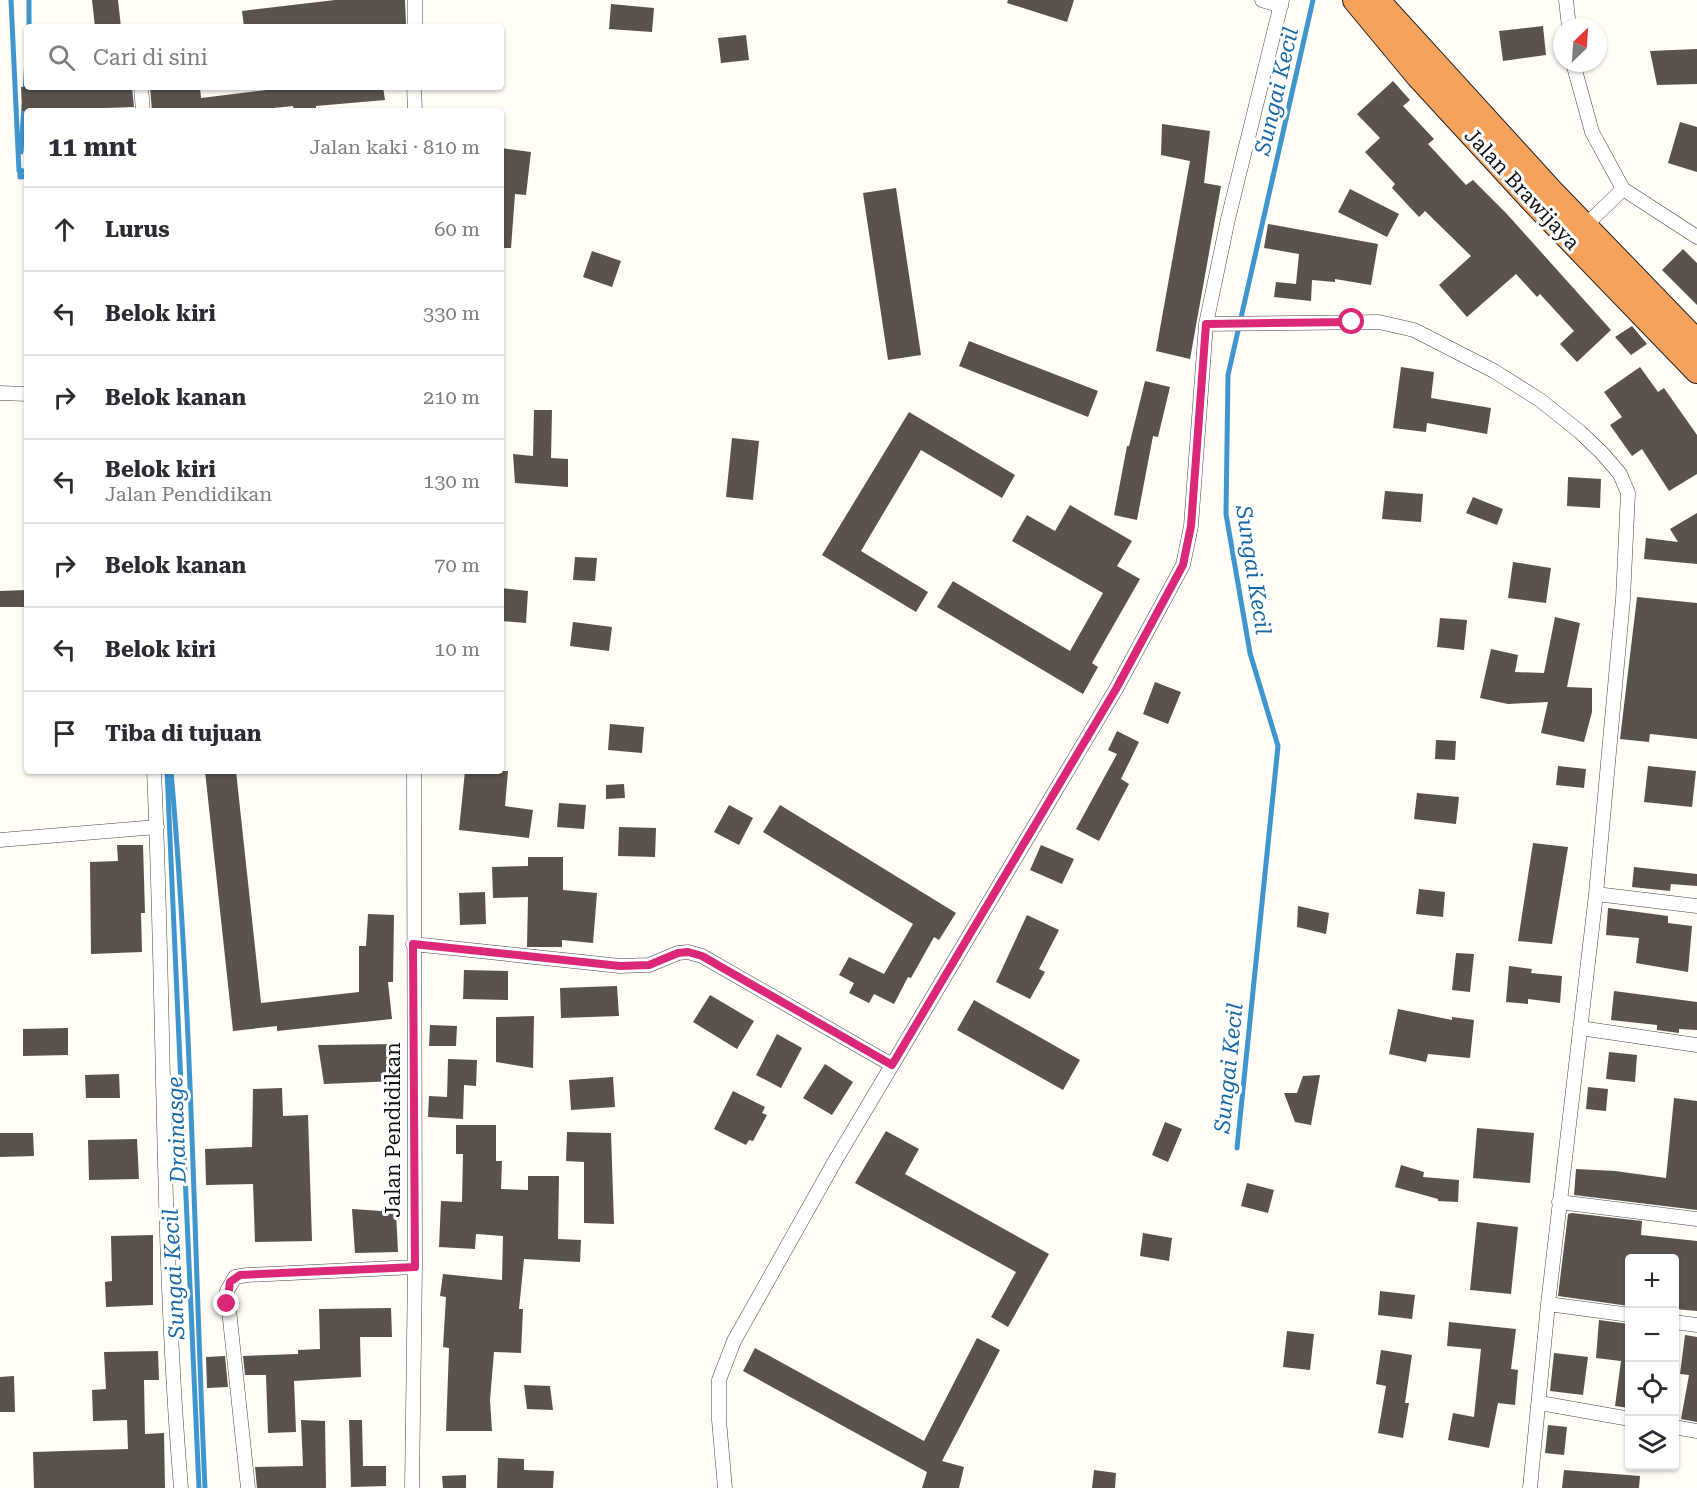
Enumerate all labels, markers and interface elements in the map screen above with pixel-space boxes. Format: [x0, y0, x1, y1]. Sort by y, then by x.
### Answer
north arrow [1553, 18, 1607, 72]
search box [24, 24, 504, 90]
water label: Sungai Kecil [1249, 25, 1303, 158]
icon: search [45, 41, 78, 74]
text: Cari di sini [93, 45, 208, 70]
street label: Jalan Brawijaya [1460, 123, 1585, 255]
text: 11 mnt [48, 132, 137, 162]
text: Jalan kaki · 810 m [309, 135, 480, 159]
icon: ahead [48, 213, 81, 246]
text: Lurus [105, 217, 170, 242]
text: 60 m [434, 217, 480, 241]
icon: left [48, 297, 81, 330]
text: Belok kiri [105, 301, 216, 326]
text: 330 m [423, 301, 480, 325]
route start [1338, 308, 1364, 334]
icon: right [48, 381, 81, 414]
text: Belok kanan [105, 385, 246, 410]
text: 210 m [423, 385, 480, 409]
text: Belok kiri [105, 457, 216, 482]
icon: left [48, 465, 81, 498]
text: 130 m [423, 469, 480, 493]
text: Jalan Pendidikan [105, 482, 272, 506]
water label: Sungai Kecil [1231, 503, 1276, 636]
icon: right [48, 549, 81, 582]
text: Belok kanan [105, 553, 246, 578]
text: 70 m [434, 553, 480, 577]
icon: left [48, 633, 81, 666]
text: Belok kiri [105, 637, 216, 662]
text: 10 m [434, 637, 480, 661]
icon: arrive [48, 717, 81, 750]
text: Tiba di tujuan [105, 721, 261, 746]
water label: Sungai Kecil [1209, 1002, 1248, 1135]
street label: Jalan Pendidikan [381, 1042, 405, 1218]
water label: Drainasge [162, 1076, 191, 1185]
water label: Sungai Kecil [158, 1208, 189, 1341]
map controls [1625, 1254, 1679, 1470]
button: + [1625, 1254, 1679, 1308]
route end [213, 1290, 239, 1316]
button: − [1625, 1308, 1679, 1362]
button: locate [1625, 1362, 1679, 1416]
button: layers [1625, 1416, 1679, 1470]

